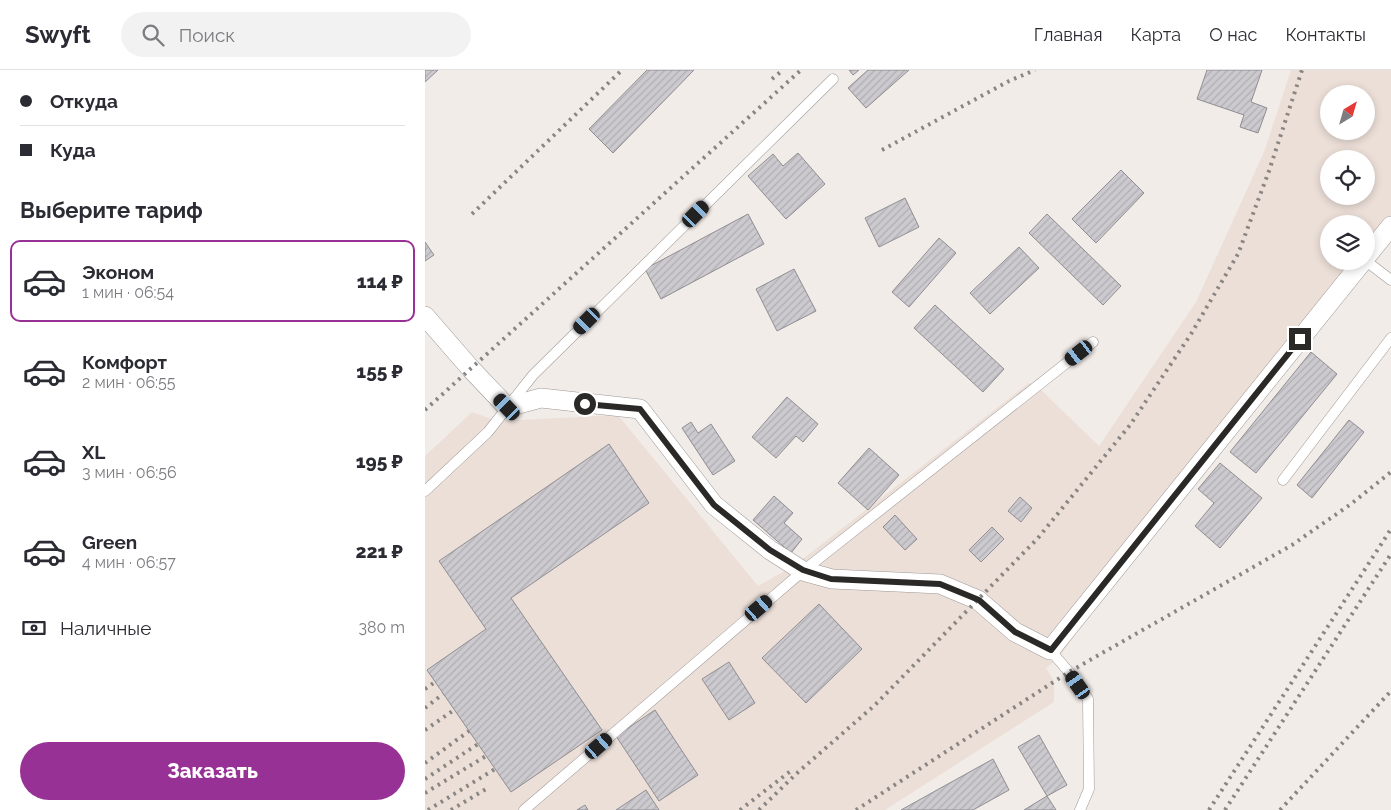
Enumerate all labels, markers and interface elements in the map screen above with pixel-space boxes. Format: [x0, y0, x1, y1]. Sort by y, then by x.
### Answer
search box [121, 12, 471, 57]
text: Swyft [25, 20, 91, 49]
icon: search [139, 21, 167, 49]
text: Поиск [179, 24, 235, 46]
text: Главная [1034, 24, 1102, 45]
text: Карта [1130, 24, 1181, 45]
text: О нас [1209, 24, 1257, 45]
text: Контакты [1285, 24, 1366, 45]
north arrow [1320, 85, 1375, 140]
map controls [1320, 85, 1375, 270]
text: Откуда [50, 90, 118, 112]
text: Куда [50, 139, 96, 161]
button: locate [1320, 150, 1375, 205]
text: Выберите тариф [20, 197, 203, 223]
car [680, 198, 711, 230]
button: layers [1320, 215, 1375, 270]
icon: car [22, 259, 67, 304]
text: Эконом [82, 261, 154, 283]
text: 114 ₽ [357, 270, 403, 292]
text: 1 мин · 06:54 [82, 283, 174, 302]
car [571, 305, 602, 337]
route end [1289, 328, 1311, 350]
car [1062, 338, 1095, 368]
icon: car [22, 349, 67, 394]
text: Комфорт [82, 351, 167, 373]
text: 155 ₽ [356, 360, 403, 382]
text: 2 мин · 06:55 [82, 373, 176, 392]
car [491, 391, 522, 423]
route start [574, 393, 596, 415]
icon: car [22, 439, 67, 484]
text: XL [82, 441, 105, 463]
text: 195 ₽ [356, 450, 403, 472]
text: 3 мин · 06:56 [82, 463, 177, 482]
icon: car [22, 529, 67, 574]
text: Green [82, 531, 137, 553]
text: 221 ₽ [356, 540, 403, 562]
text: 4 мин · 06:57 [82, 553, 176, 572]
car [742, 592, 775, 624]
icon: cash [20, 614, 48, 642]
text: Наличные [60, 617, 151, 639]
text: 380 m [358, 618, 405, 637]
car [1063, 668, 1092, 702]
car [582, 730, 615, 762]
button: Заказать [20, 742, 405, 800]

